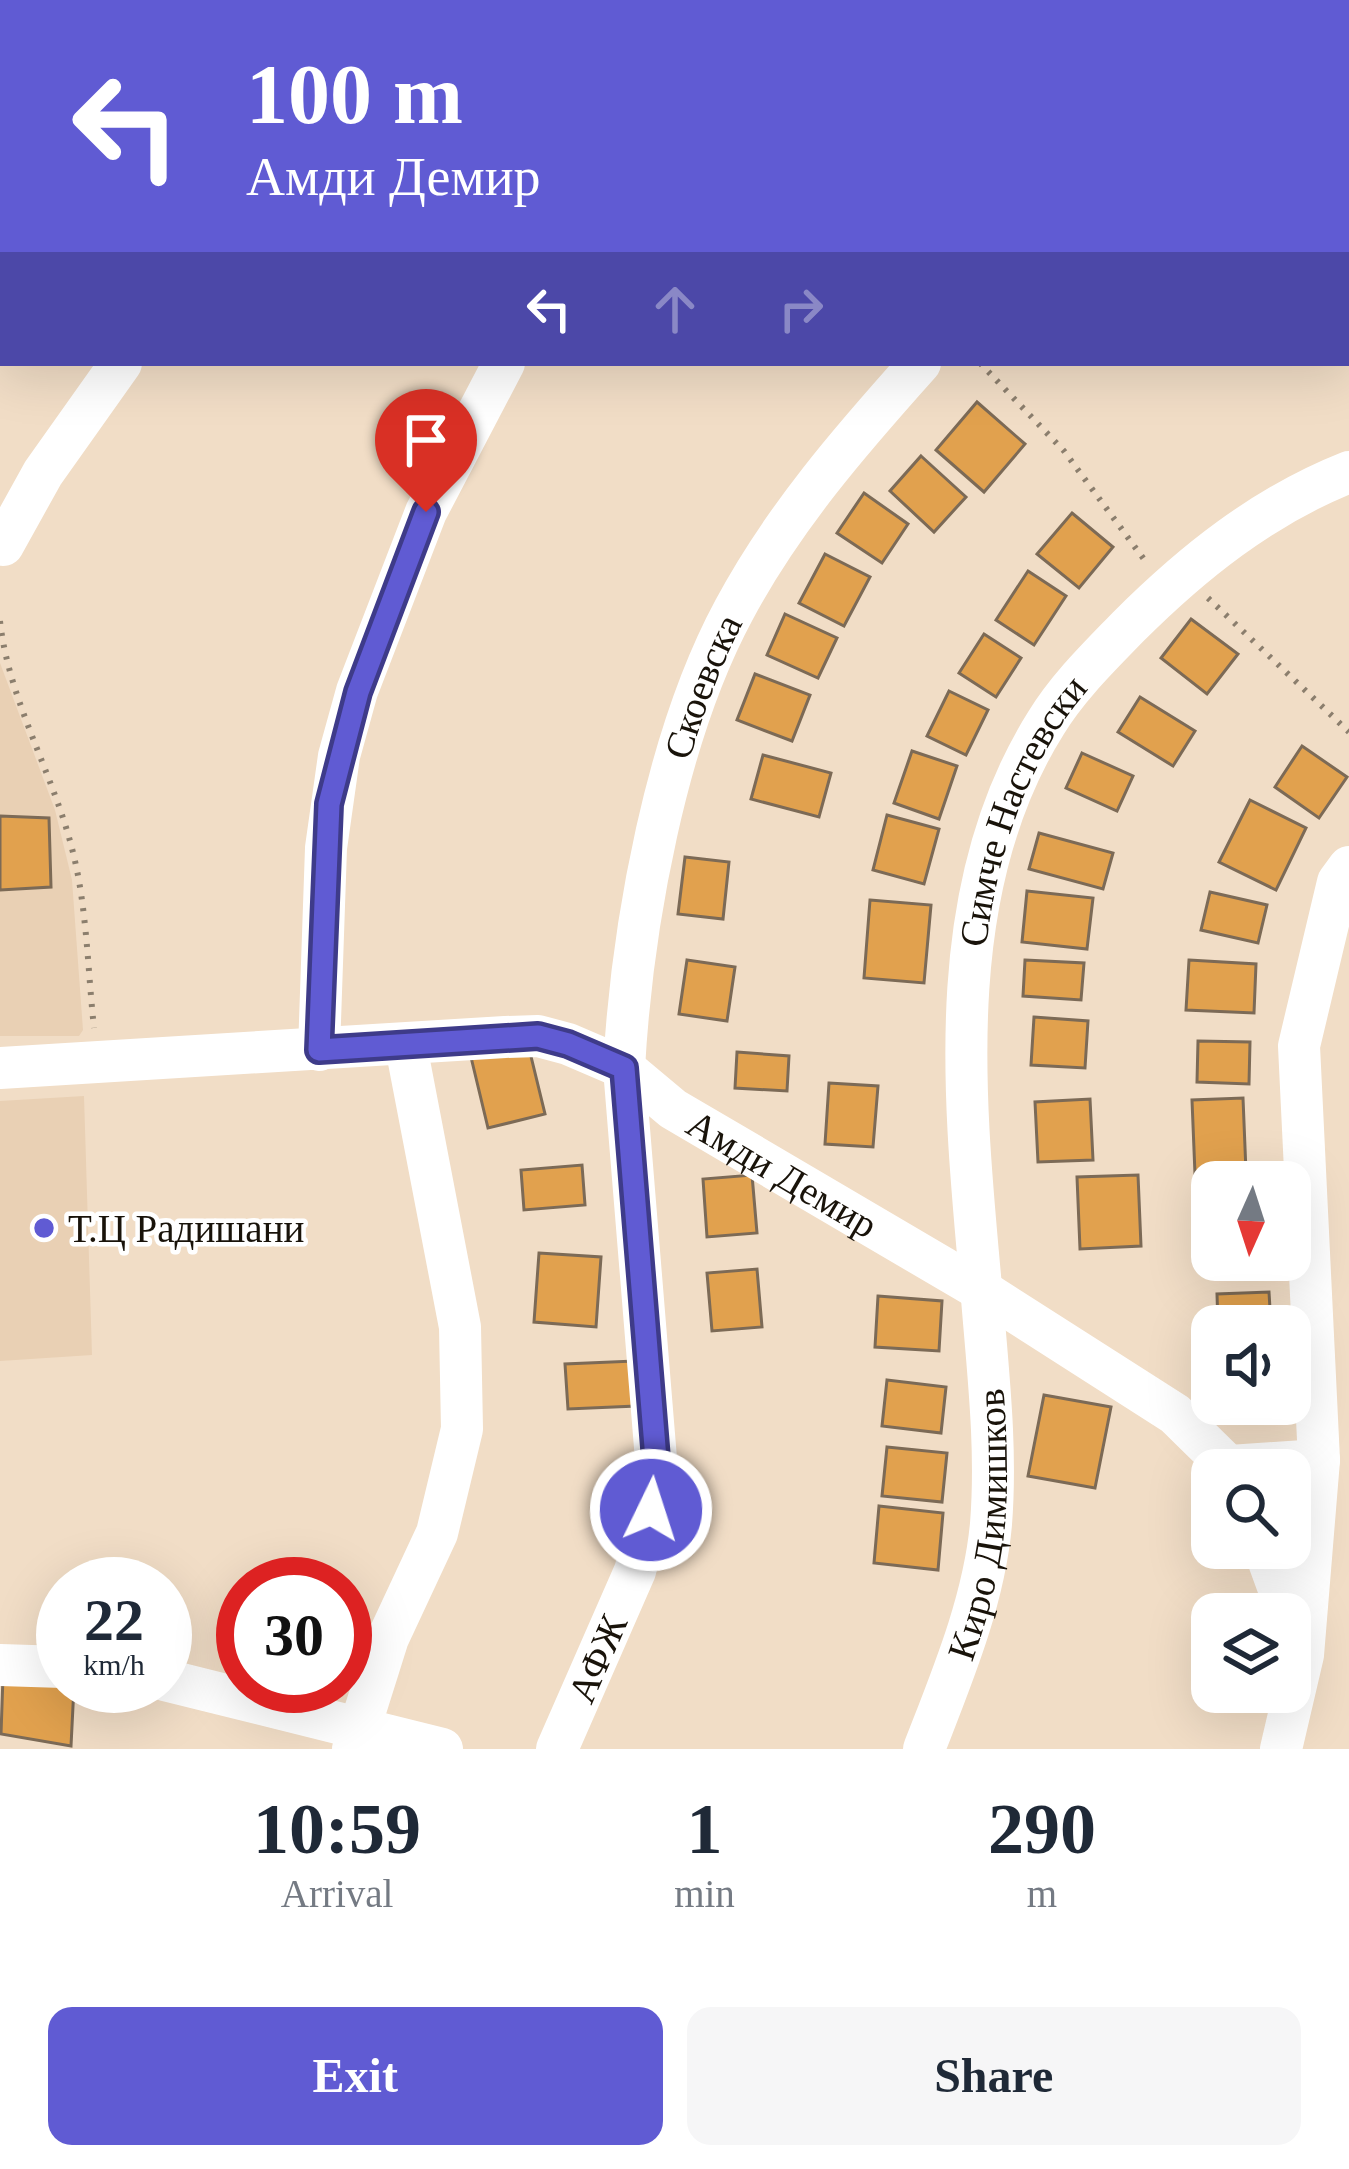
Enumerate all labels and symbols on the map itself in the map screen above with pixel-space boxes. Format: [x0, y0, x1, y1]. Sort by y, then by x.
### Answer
pin [375, 389, 477, 512]
street label: Скоевска [655, 607, 750, 764]
street label: Симче Настевски [951, 666, 1095, 949]
street label: Амди Демир [680, 1101, 885, 1247]
north arrow [1191, 1161, 1311, 1281]
place label: Т.Ц Радишани [68, 1207, 304, 1251]
marker: Т.Ц Радишани [31, 1215, 57, 1241]
street label: Киро Димишков [938, 1387, 1015, 1665]
position arrow [588, 1447, 714, 1573]
speed limit sign: 30 [216, 1557, 372, 1713]
street label: АФЖ [559, 1608, 635, 1709]

